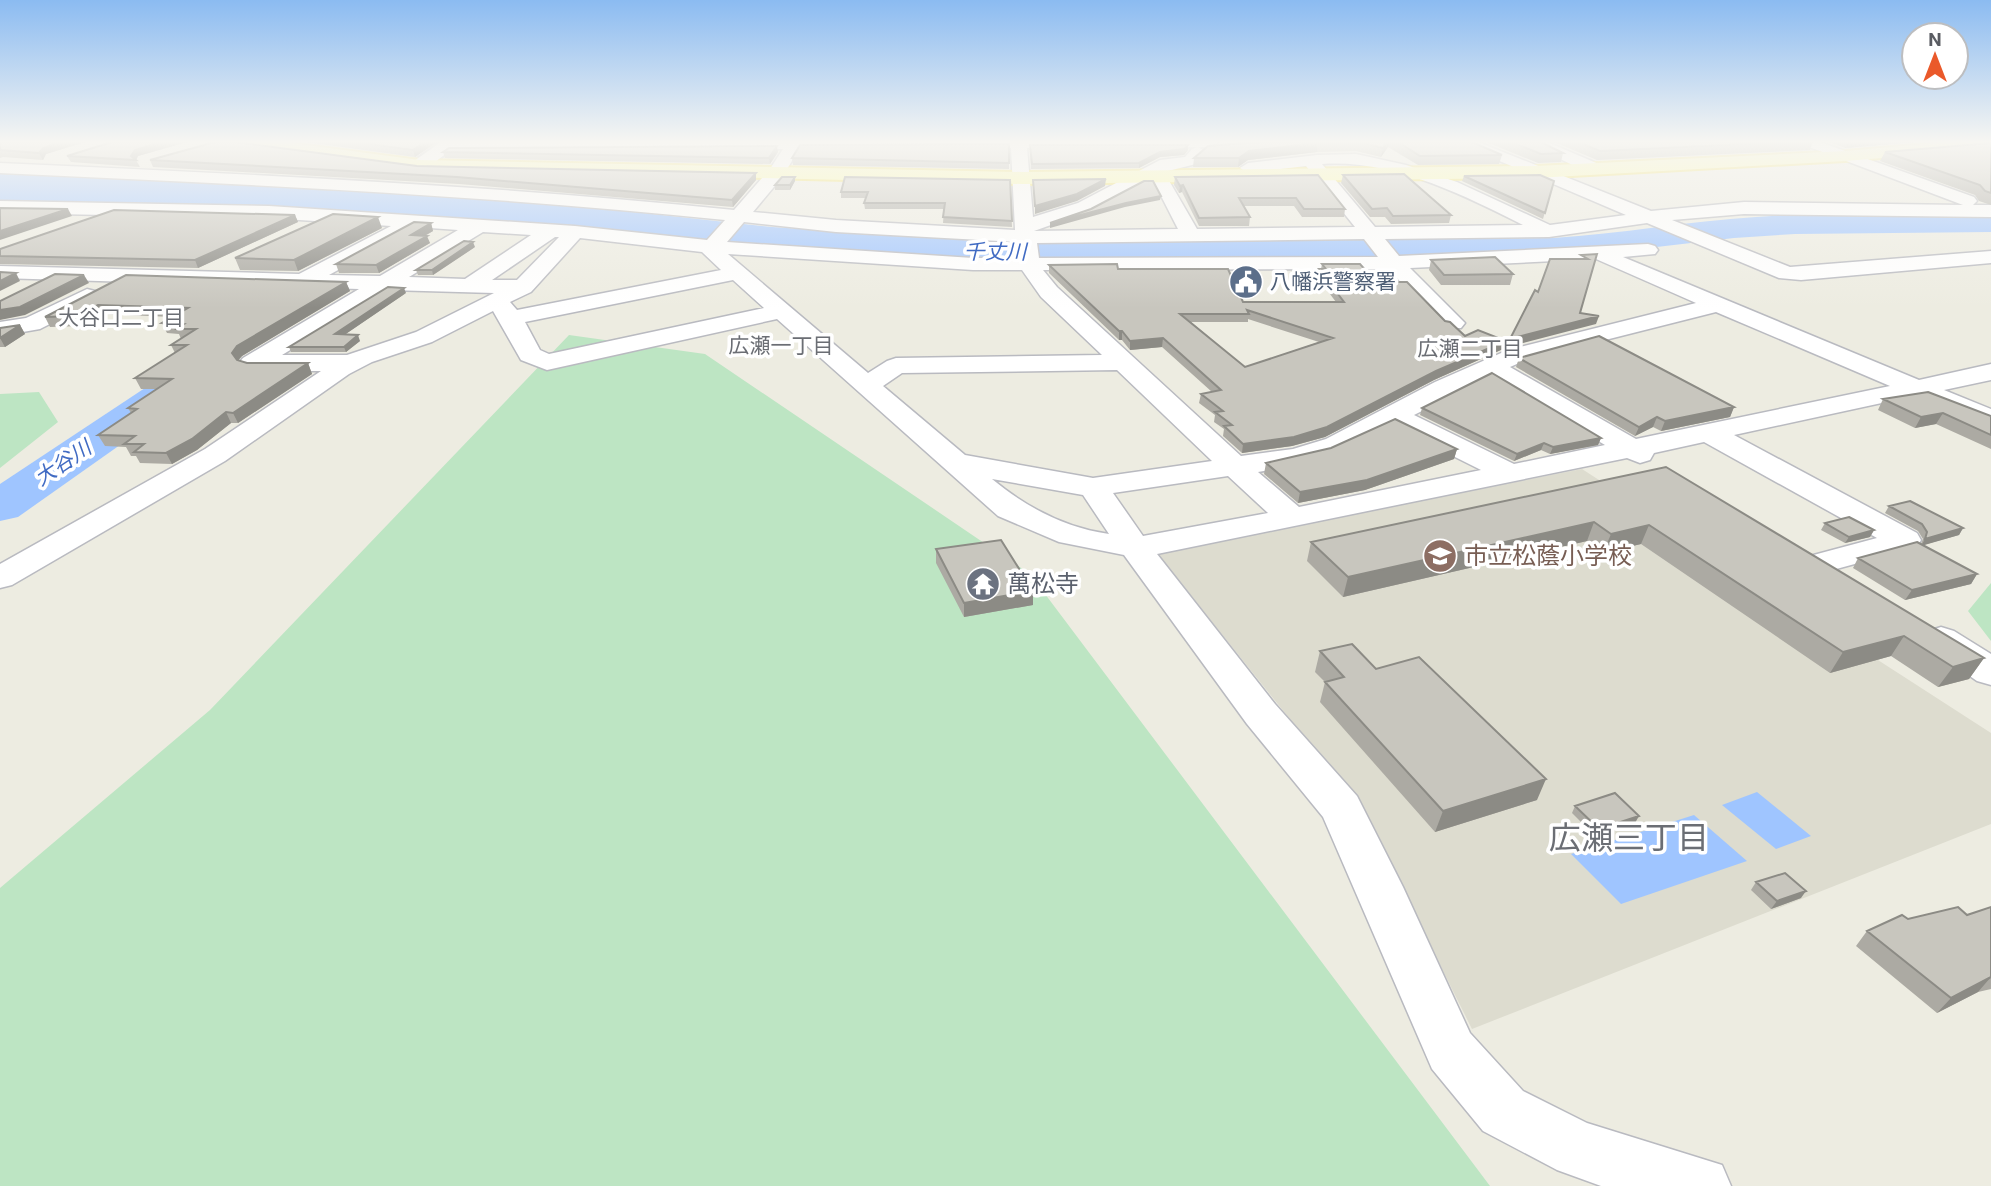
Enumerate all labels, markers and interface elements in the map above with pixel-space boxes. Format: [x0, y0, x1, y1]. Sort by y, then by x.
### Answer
north arrow [1900, 21, 1970, 91]
text: N [1928, 28, 1942, 51]
water label: 千丈川 [964, 240, 1028, 264]
public building icon: 八幡浜警察署 [1227, 263, 1265, 301]
place label: 八幡浜警察署 [1270, 270, 1396, 294]
district label: 大谷口二丁目 [58, 306, 184, 330]
district label: 広瀬一丁目 [729, 334, 834, 358]
district label: 広瀬二丁目 [1418, 337, 1523, 361]
water label: 大谷川 [30, 434, 97, 491]
school or university icon: 市立松蔭小学校 [1421, 537, 1459, 575]
place label: 市立松蔭小学校 [1464, 542, 1632, 570]
temple icon: 萬松寺 [964, 565, 1002, 603]
place label: 萬松寺 [1007, 570, 1079, 598]
district label: 広瀬三丁目 [1549, 819, 1709, 857]

